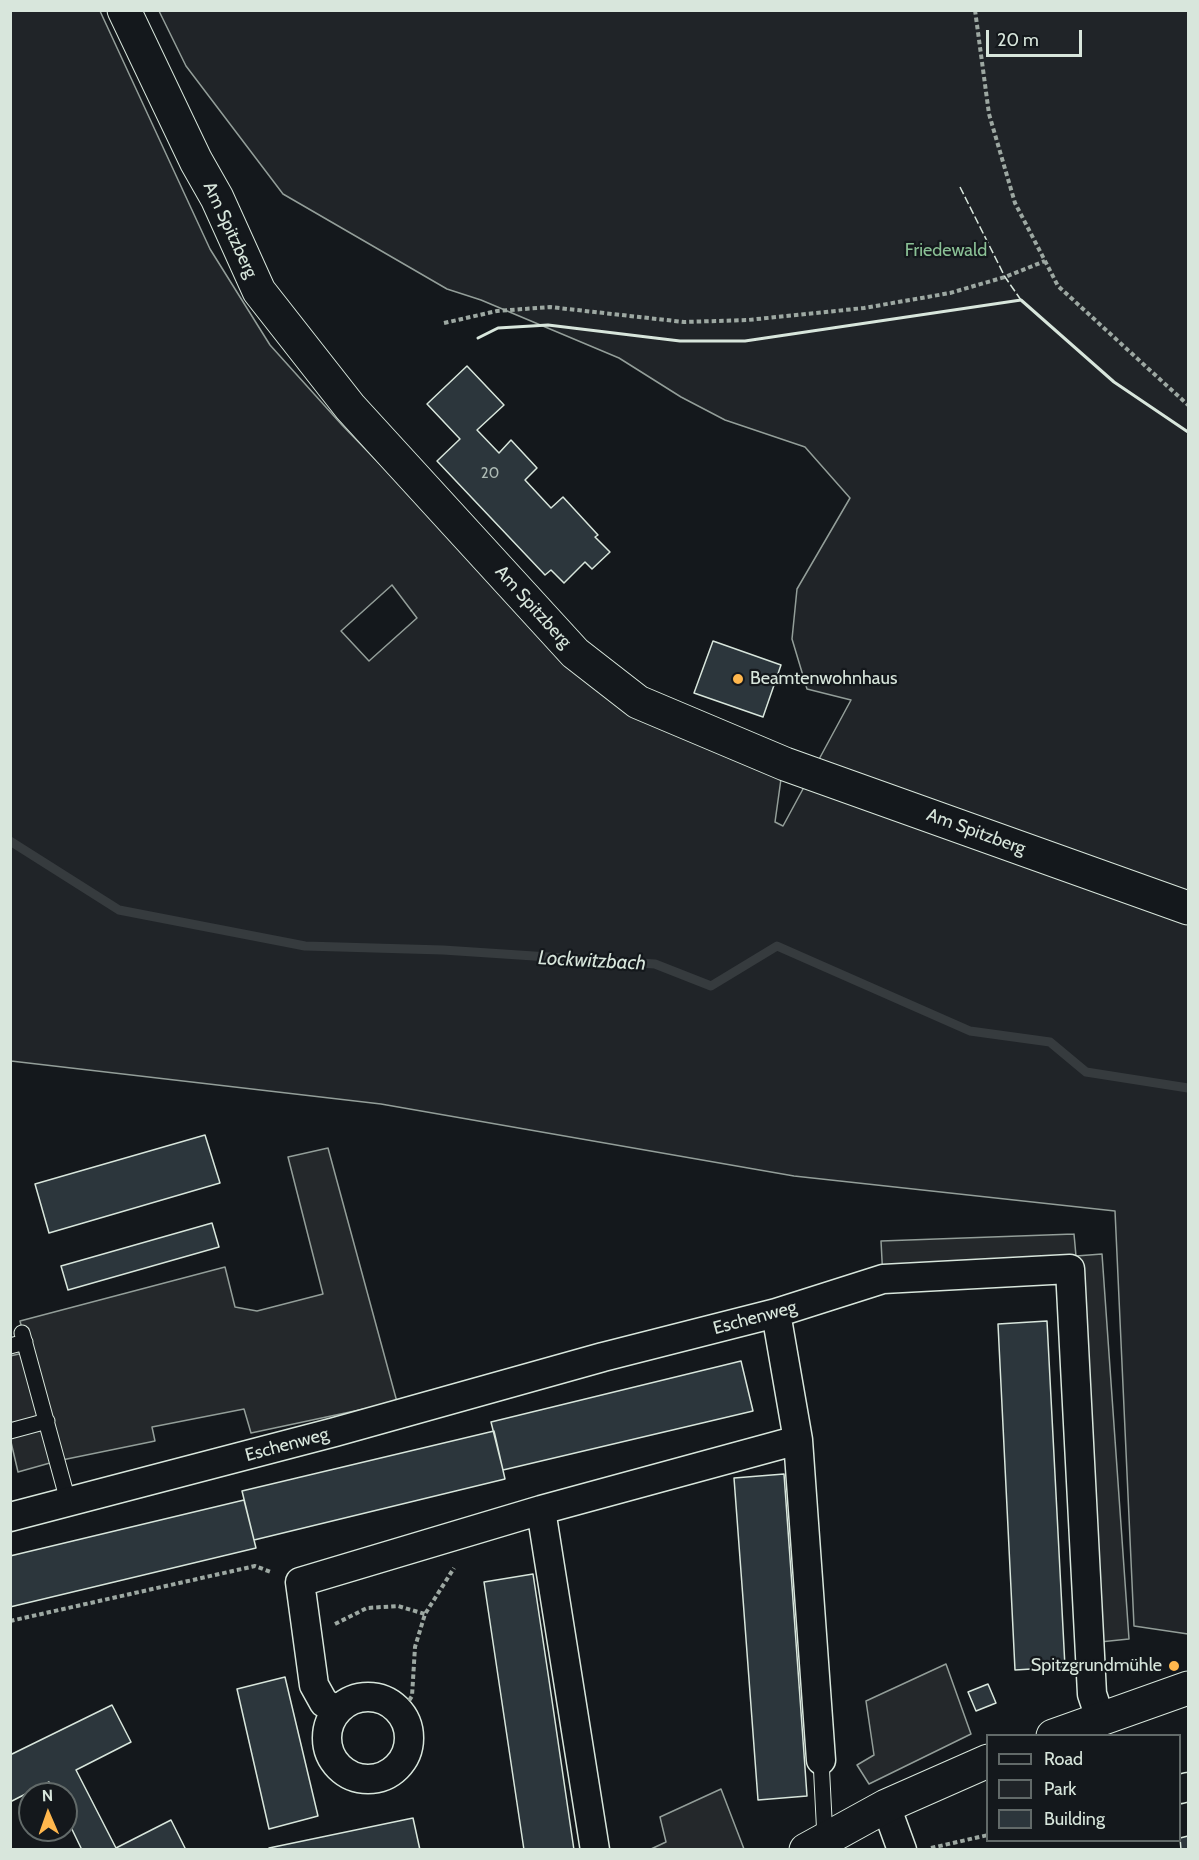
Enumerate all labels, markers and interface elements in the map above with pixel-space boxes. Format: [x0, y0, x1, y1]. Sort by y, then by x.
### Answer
scale bar [989, 18, 1085, 56]
text: 20 m [997, 29, 1039, 51]
street label: Am Spitzberg [198, 179, 262, 281]
park label: Friedewald [905, 240, 987, 262]
house number: 20 [481, 465, 499, 483]
street label: Am Spitzberg [490, 561, 576, 653]
place label: Beamtenwohnhaus [750, 668, 897, 690]
marker: Beamtenwohnhaus [731, 672, 745, 686]
street label: Am Spitzberg [924, 804, 1028, 860]
water label: Lockwitzbach [537, 946, 647, 976]
street label: Eschenweg [711, 1296, 799, 1340]
street label: Eschenweg [243, 1423, 331, 1467]
place label: Spitzgrundmühle [1031, 1655, 1162, 1677]
marker: Spitzgrundmühle [1167, 1659, 1181, 1673]
legend [986, 1734, 1181, 1842]
text: Road [1044, 1748, 1083, 1770]
text: Park [1044, 1778, 1076, 1800]
north arrow [18, 1782, 78, 1842]
text: N [41, 1786, 53, 1805]
text: Building [1044, 1808, 1105, 1830]

